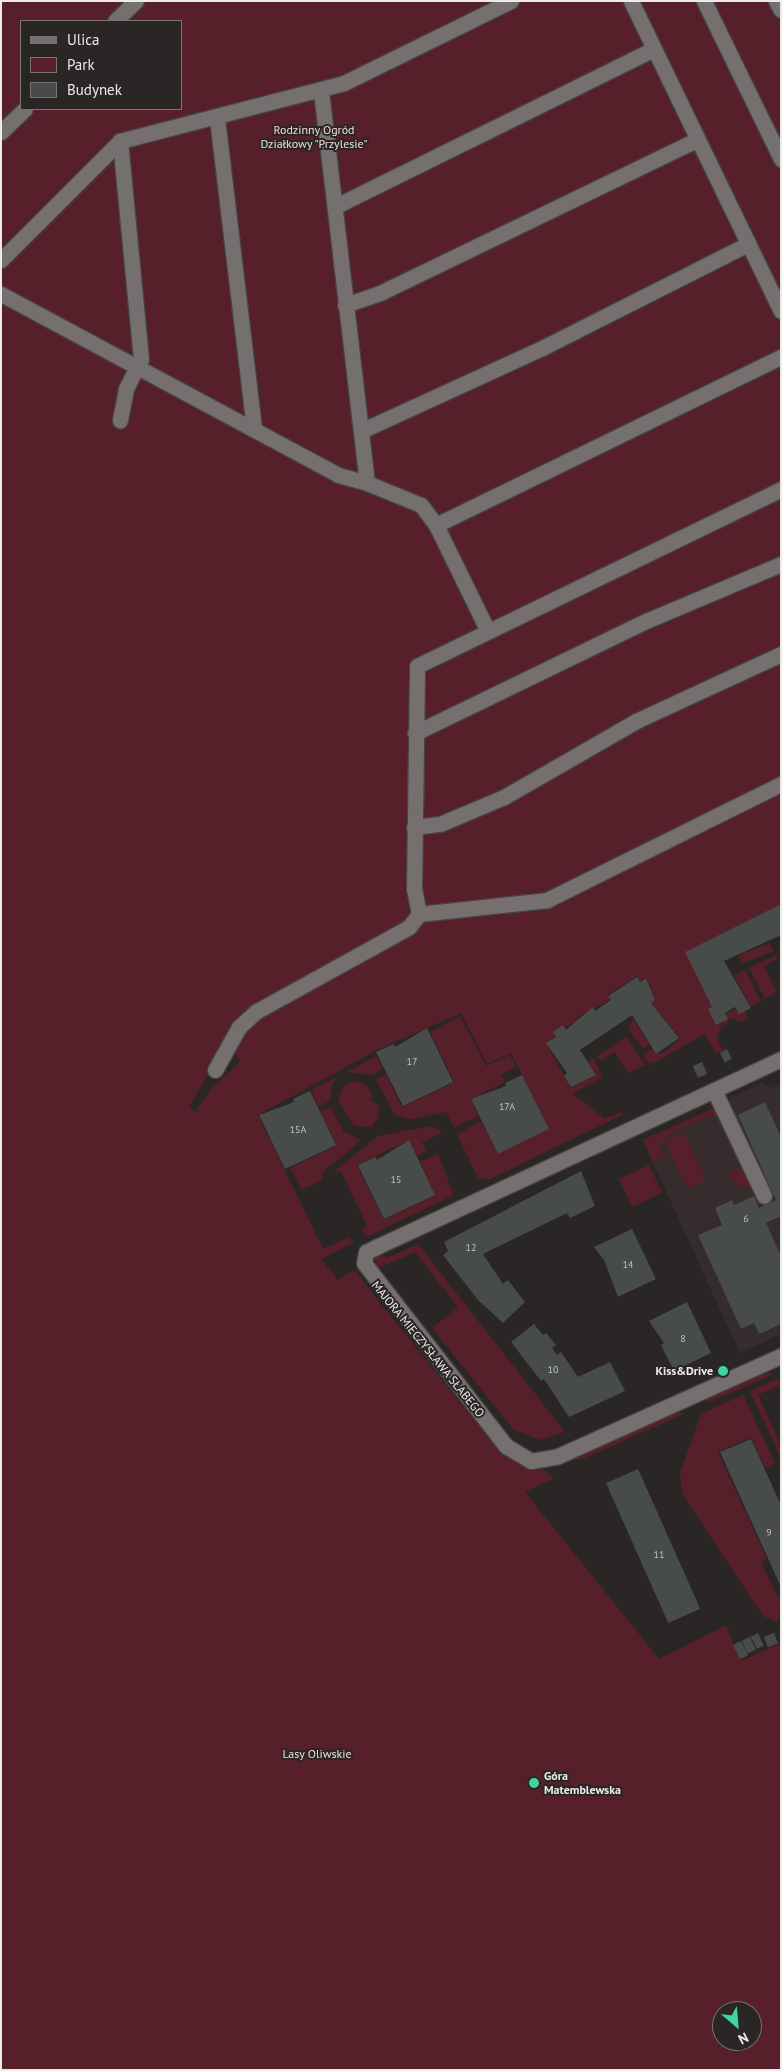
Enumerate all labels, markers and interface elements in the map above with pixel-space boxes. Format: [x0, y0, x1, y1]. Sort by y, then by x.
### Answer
legend [20, 20, 182, 110]
text: Ulica [67, 30, 99, 49]
text: Park [67, 55, 95, 74]
text: Budynek [67, 80, 122, 99]
park label: Rodzinny Ogród Działkowy "Przylesie" [260, 123, 368, 151]
house number: 17 [407, 1056, 417, 1068]
house number: 17A [499, 1101, 515, 1113]
house number: 15A [290, 1124, 306, 1136]
house number: 15 [391, 1174, 401, 1186]
house number: 6 [743, 1213, 749, 1225]
house number: 12 [466, 1242, 476, 1254]
house number: 14 [623, 1259, 633, 1271]
street label: MAJORA MIECZYSŁAWA SŁABEGO [368, 1278, 488, 1420]
house number: 8 [680, 1333, 686, 1345]
house number: 10 [548, 1364, 558, 1376]
place label: Kiss&Drive [655, 1364, 713, 1378]
marker: Kiss&Drive [717, 1365, 729, 1377]
house number: 9 [766, 1527, 772, 1539]
house number: 11 [654, 1549, 664, 1561]
park label: Lasy Oliwskie [282, 1747, 352, 1761]
place label: Góra Matemblewska [544, 1769, 621, 1797]
marker: Góra Matemblewska [528, 1777, 540, 1789]
north arrow [712, 2001, 762, 2051]
text: N [735, 2028, 752, 2049]

